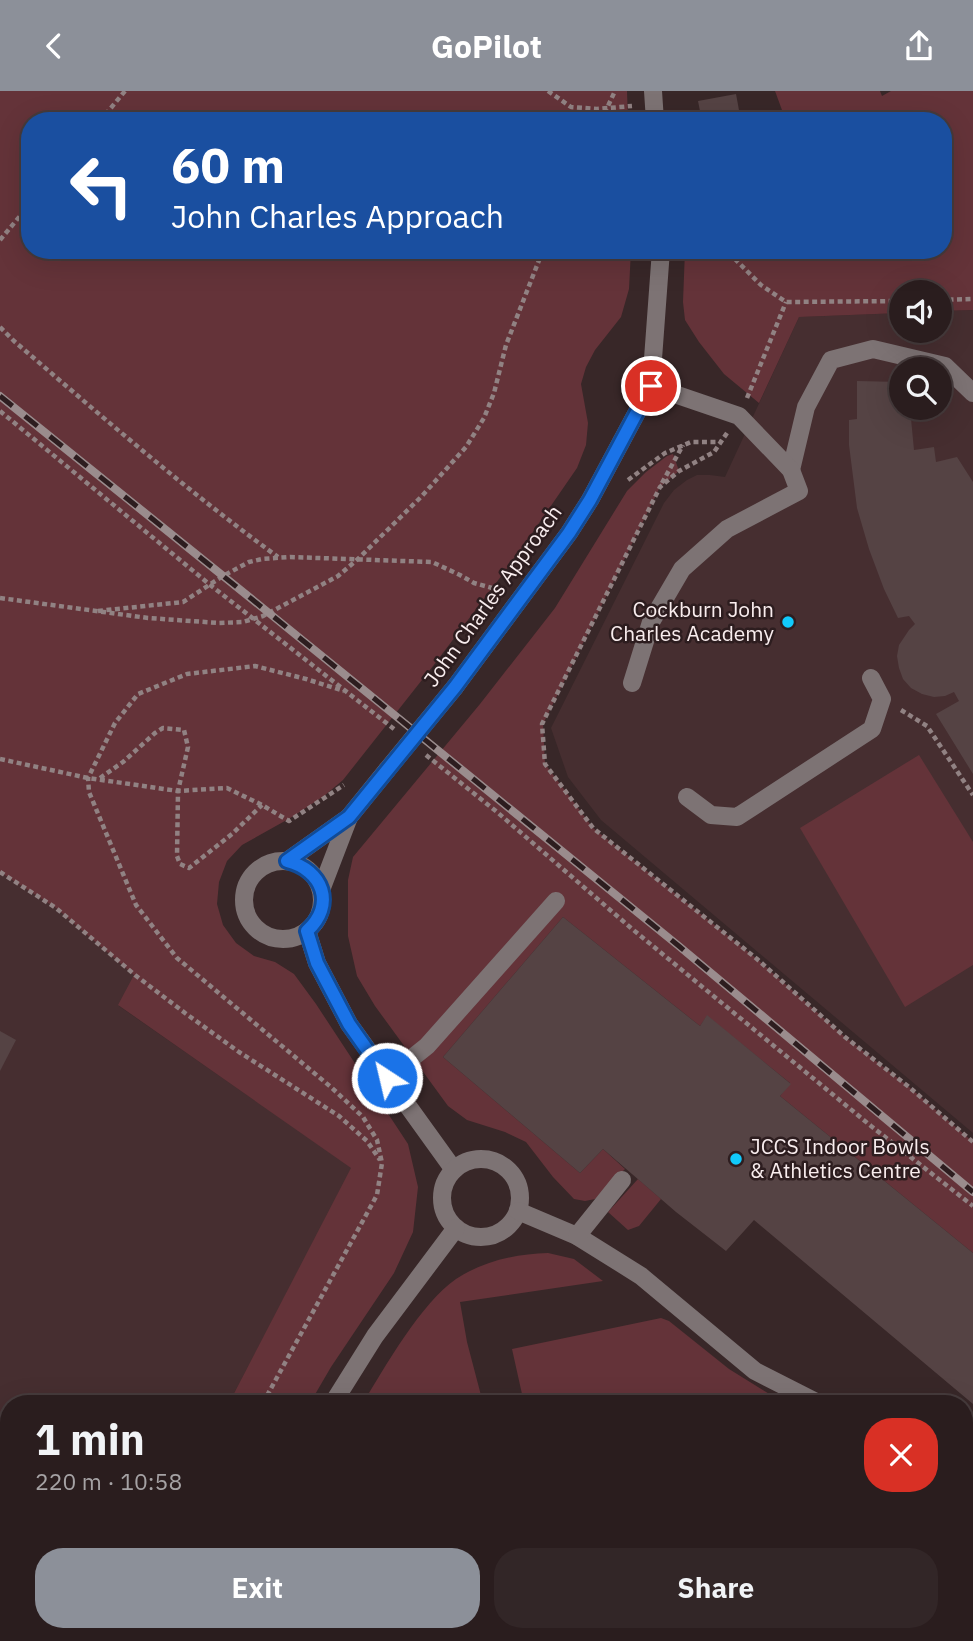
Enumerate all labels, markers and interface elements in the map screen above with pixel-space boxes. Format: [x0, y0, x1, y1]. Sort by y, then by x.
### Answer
text: GoPilot [431, 25, 542, 67]
icon: back [35, 27, 73, 65]
icon: share [900, 27, 938, 65]
text: 60 m [171, 133, 285, 196]
icon: left [56, 140, 147, 231]
text: John Charles Approach [171, 195, 504, 237]
map controls [889, 280, 952, 420]
button: sound [889, 280, 952, 343]
pin [621, 356, 681, 416]
button: search [889, 357, 952, 420]
icon: arrive [632, 367, 670, 405]
street label: John Charles Approach [417, 499, 568, 692]
place label: Cockburn John Charles Academy [610, 595, 775, 647]
marker: Cockburn John Charles Academy [780, 614, 796, 630]
position arrow [350, 1041, 424, 1115]
place label: JCCS Indoor Bowls & Athletics Centre [750, 1132, 930, 1184]
marker: JCCS Indoor Bowls & Athletics Centre [728, 1151, 744, 1167]
text: 1 min [35, 1412, 145, 1467]
button: close [864, 1418, 938, 1492]
text: 220 m · 10:58 [35, 1466, 182, 1496]
button: Exit [35, 1548, 480, 1628]
button: Share [494, 1548, 938, 1628]

